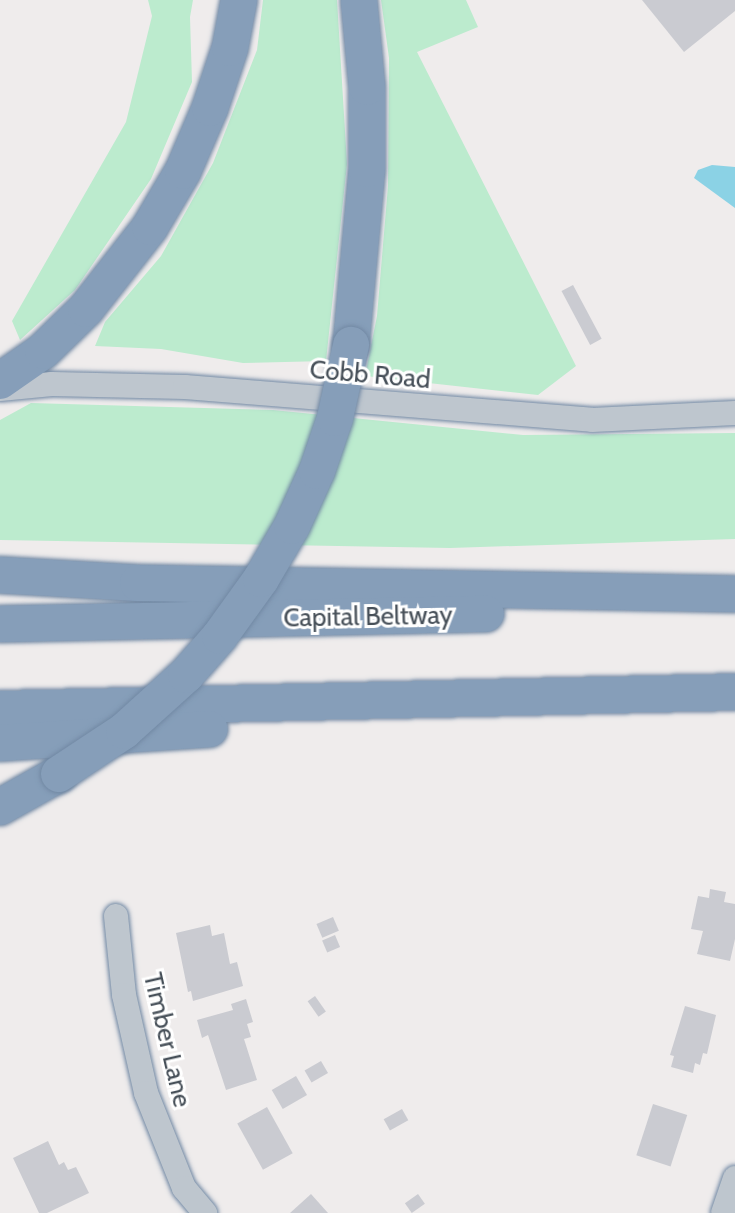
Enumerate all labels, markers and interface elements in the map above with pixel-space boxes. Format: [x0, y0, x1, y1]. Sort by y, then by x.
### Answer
street label: Cobb Road [308, 354, 432, 396]
street label: Capital Beltway [283, 600, 453, 634]
street label: Timber Lane [136, 970, 198, 1110]

